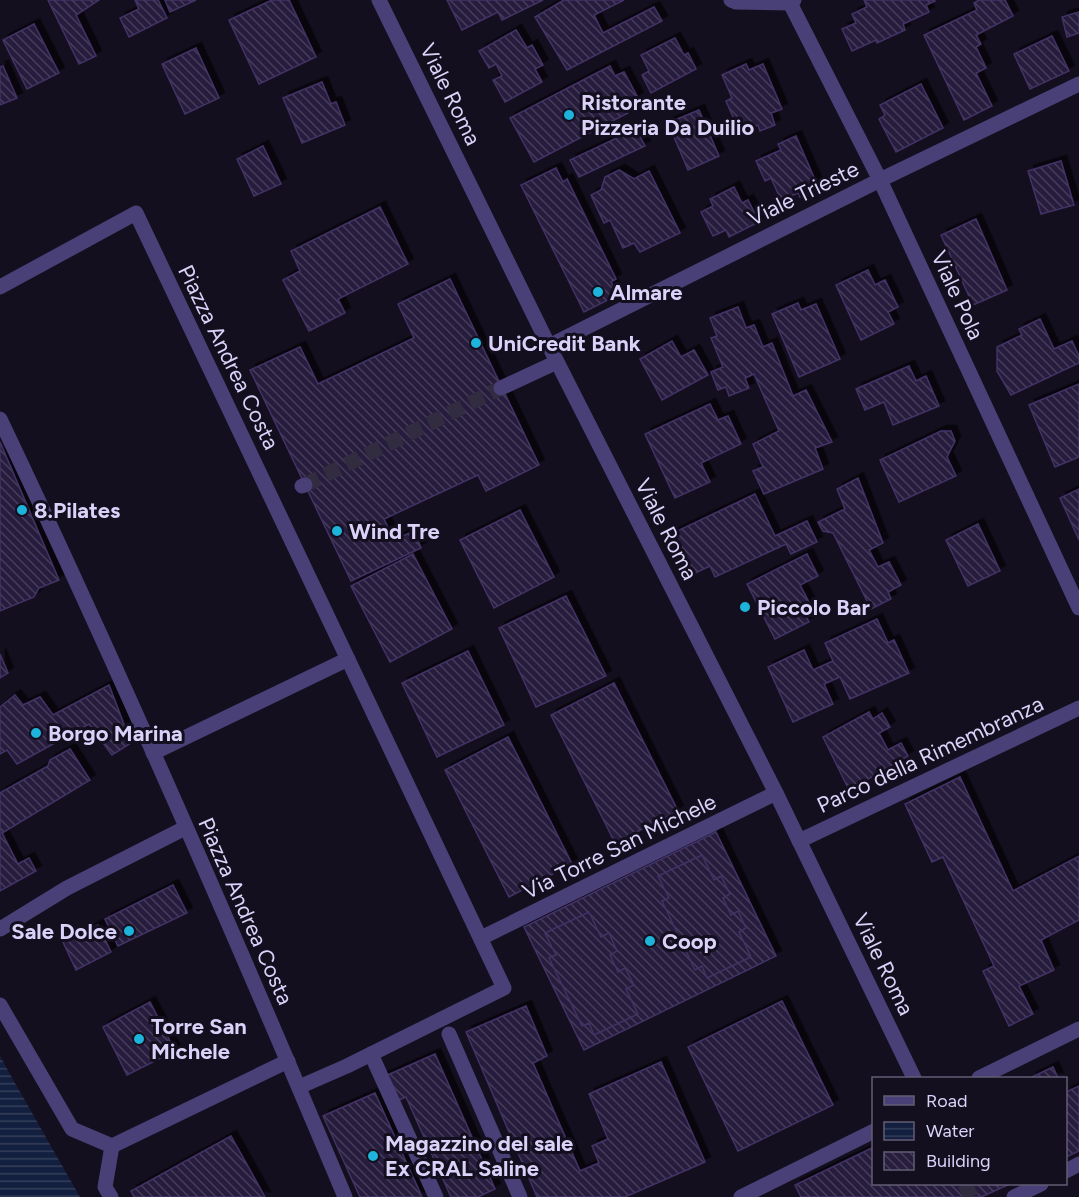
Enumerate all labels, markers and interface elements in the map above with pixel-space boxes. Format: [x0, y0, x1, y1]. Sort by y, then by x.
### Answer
street label: Viale Roma [414, 39, 487, 150]
place label: Ristorante Pizzeria Da Duilio [581, 89, 754, 141]
marker: Ristorante Pizzeria Da Duilio [562, 108, 576, 122]
street label: Viale Trieste [743, 155, 863, 232]
street label: Viale Pola [925, 246, 990, 344]
street label: Piazza Andrea Costa [172, 261, 285, 454]
place label: Almare [610, 279, 683, 306]
marker: Almare [591, 285, 605, 299]
place label: UniCredit Bank [488, 330, 641, 357]
marker: UniCredit Bank [469, 336, 483, 350]
street label: Viale Roma [629, 474, 704, 585]
place label: 8.Pilates [34, 497, 120, 524]
marker: 8.Pilates [15, 503, 29, 517]
place label: Wind Tre [349, 518, 440, 545]
marker: Wind Tre [330, 524, 344, 538]
place label: Piccolo Bar [757, 594, 870, 621]
marker: Piccolo Bar [738, 600, 752, 614]
street label: Parco della Rimembranza [813, 690, 1048, 819]
place label: Borgo Marina [48, 720, 183, 747]
marker: Borgo Marina [29, 726, 43, 740]
street label: Via Torre San Michele [518, 788, 720, 905]
street label: Piazza Andrea Costa [192, 814, 299, 1009]
street label: Viale Roma [847, 909, 920, 1020]
place label: Sale Dolce [11, 918, 117, 945]
marker: Sale Dolce [122, 924, 136, 938]
place label: Coop [662, 928, 717, 955]
marker: Coop [643, 934, 657, 948]
place label: Torre San Michele [151, 1013, 247, 1065]
marker: Torre San Michele [132, 1032, 146, 1046]
legend [872, 1077, 1067, 1185]
text: Road [926, 1090, 967, 1112]
text: Water [926, 1120, 974, 1142]
place label: Magazzino del sale Ex CRAL Saline [385, 1130, 573, 1182]
marker: Magazzino del sale Ex CRAL Saline [366, 1149, 380, 1163]
text: Building [926, 1150, 991, 1172]

